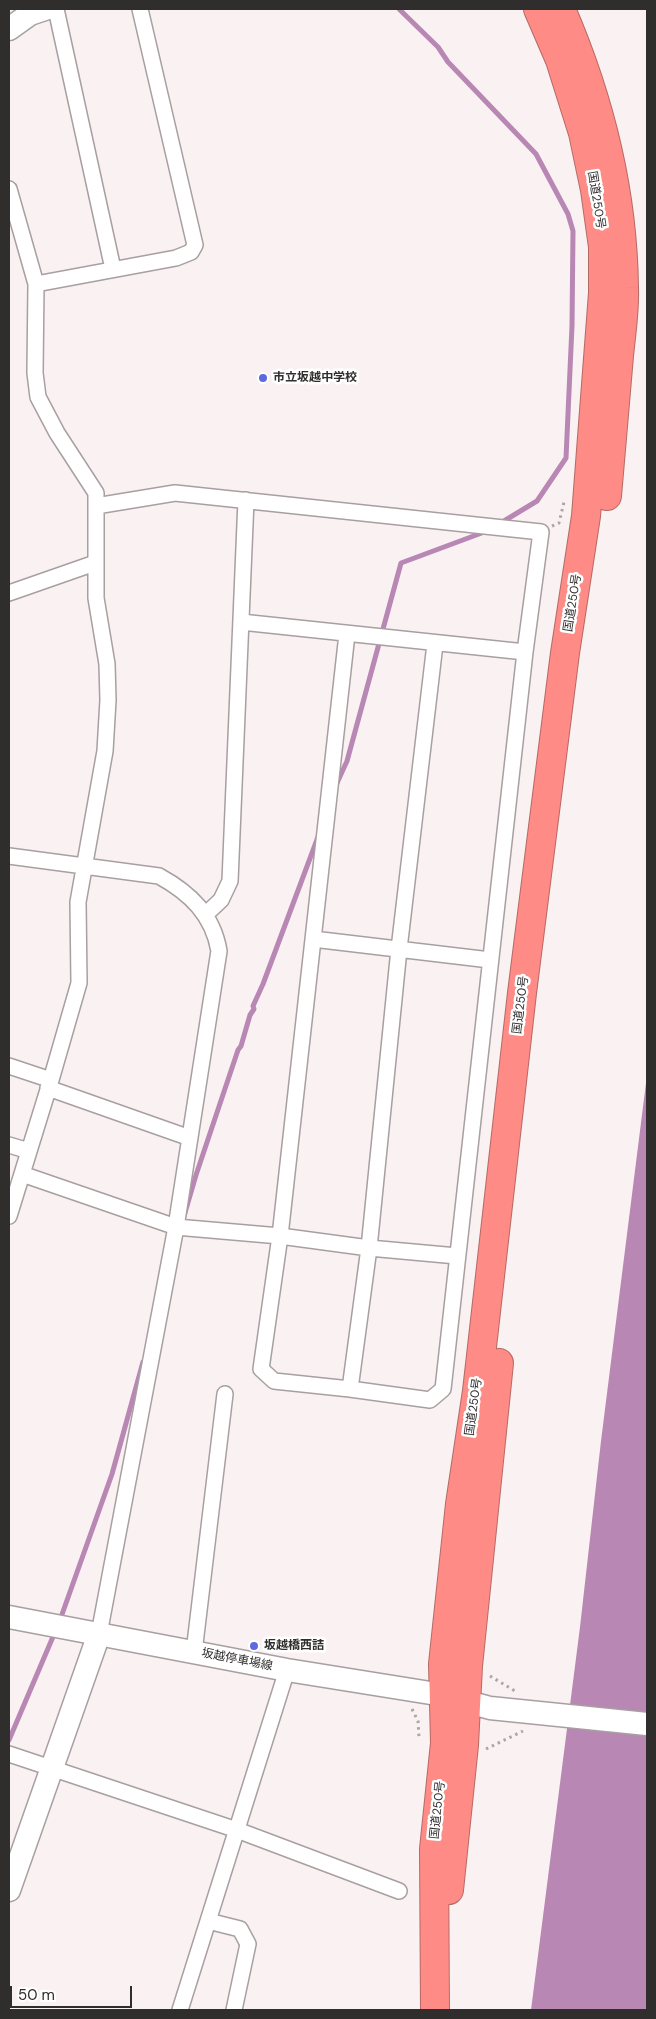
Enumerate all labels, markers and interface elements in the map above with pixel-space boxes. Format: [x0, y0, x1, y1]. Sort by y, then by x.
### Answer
street label: 国道250号 [584, 170, 608, 230]
place label: 市立坂越中学校 [273, 371, 357, 385]
marker: 市立坂越中学校 [257, 372, 269, 384]
street label: 国道250号 [561, 573, 585, 633]
street label: 国道250号 [510, 975, 532, 1035]
street label: 国道250号 [463, 1377, 485, 1437]
place label: 坂越橋西詰 [264, 1639, 324, 1653]
marker: 坂越橋西詰 [248, 1640, 260, 1652]
street label: 坂越停車場線 [200, 1646, 274, 1674]
street label: 国道250号 [428, 1780, 448, 1840]
scale bar [12, 1976, 135, 2008]
text: 50 m [18, 1985, 55, 2005]

